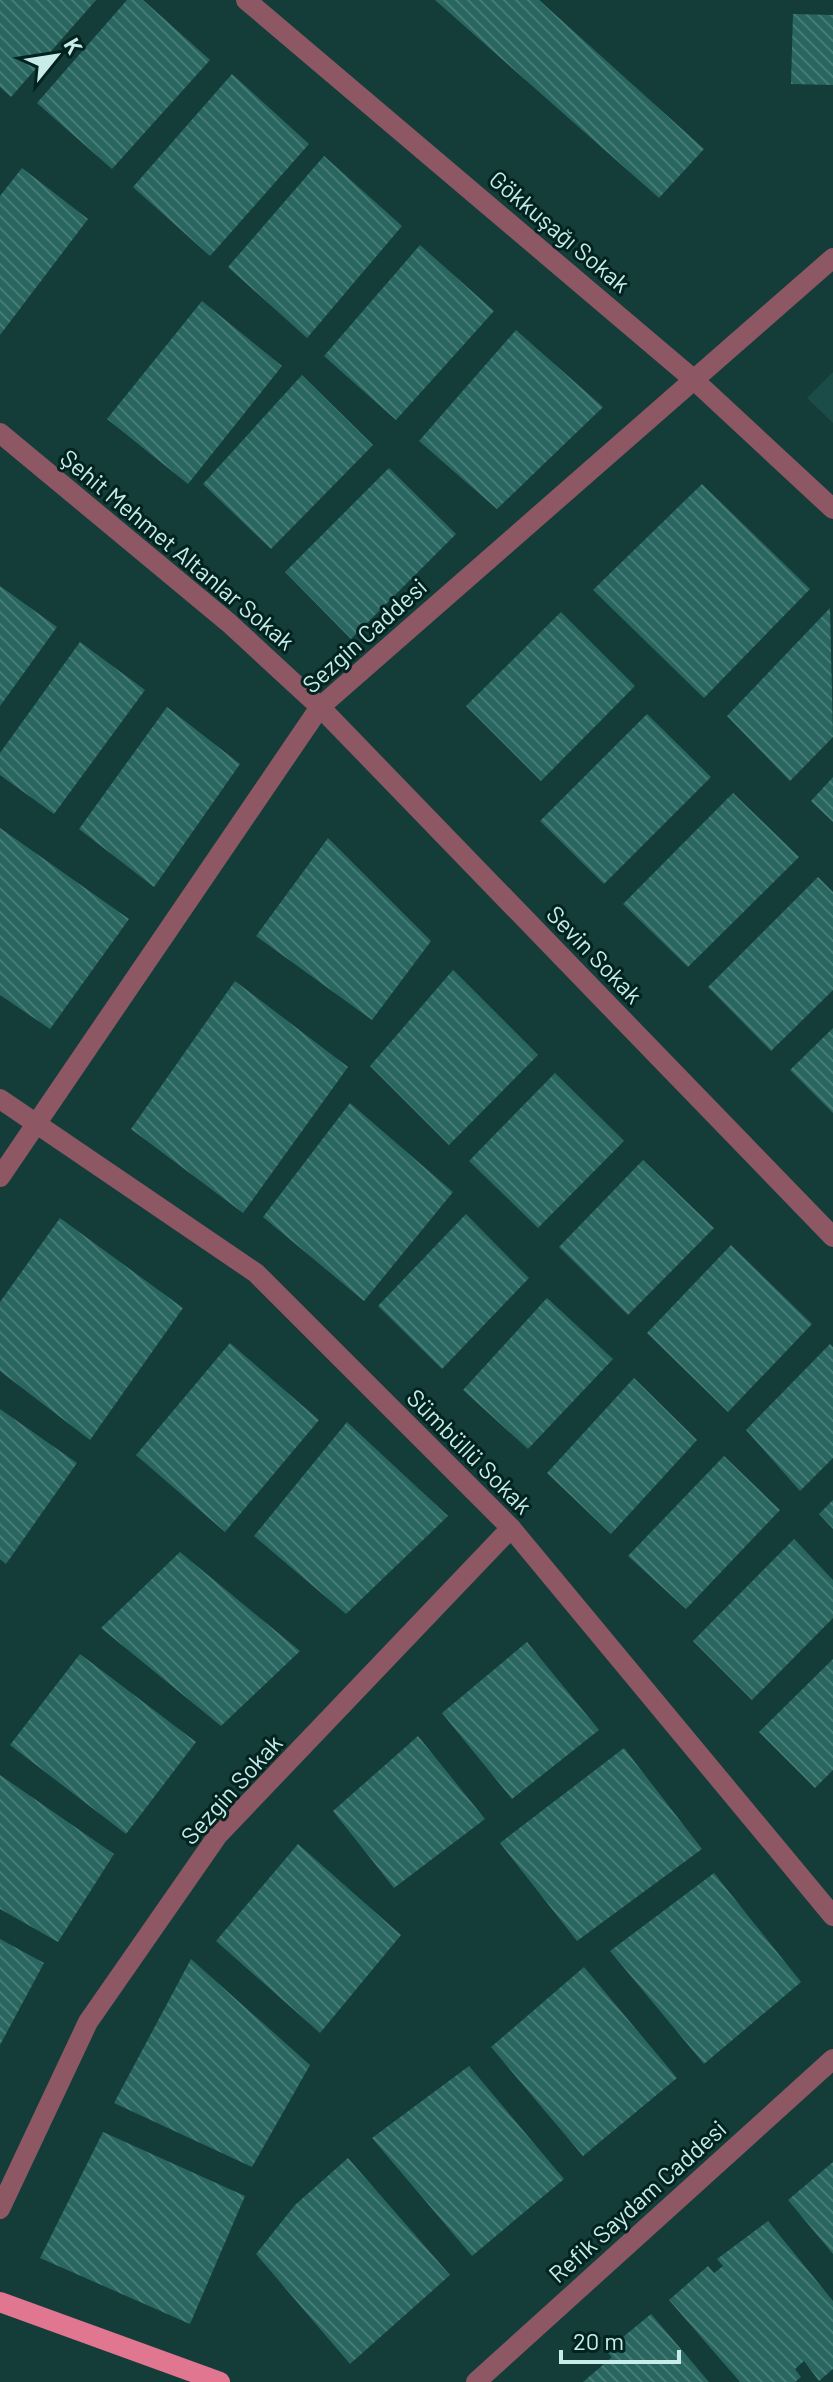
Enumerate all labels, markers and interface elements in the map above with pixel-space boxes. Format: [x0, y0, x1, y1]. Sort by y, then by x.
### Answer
north arrow [16, 16, 96, 96]
text: K [59, 33, 89, 58]
street label: Gökkuşağı Sokak [484, 164, 636, 298]
street label: Şehit Mehmet Altanlar Sokak [55, 443, 301, 655]
street label: Sezgin Caddesi [296, 572, 432, 698]
street label: Sevin Sokak [541, 899, 649, 1009]
street label: Sümbüllü Sokak [401, 1382, 539, 1520]
street label: Sezgin Sokak [174, 1728, 288, 1850]
street label: Refik Saydam Caddesi [542, 2114, 732, 2288]
scale bar [561, 2314, 679, 2364]
text: 20 m [573, 2326, 624, 2355]

